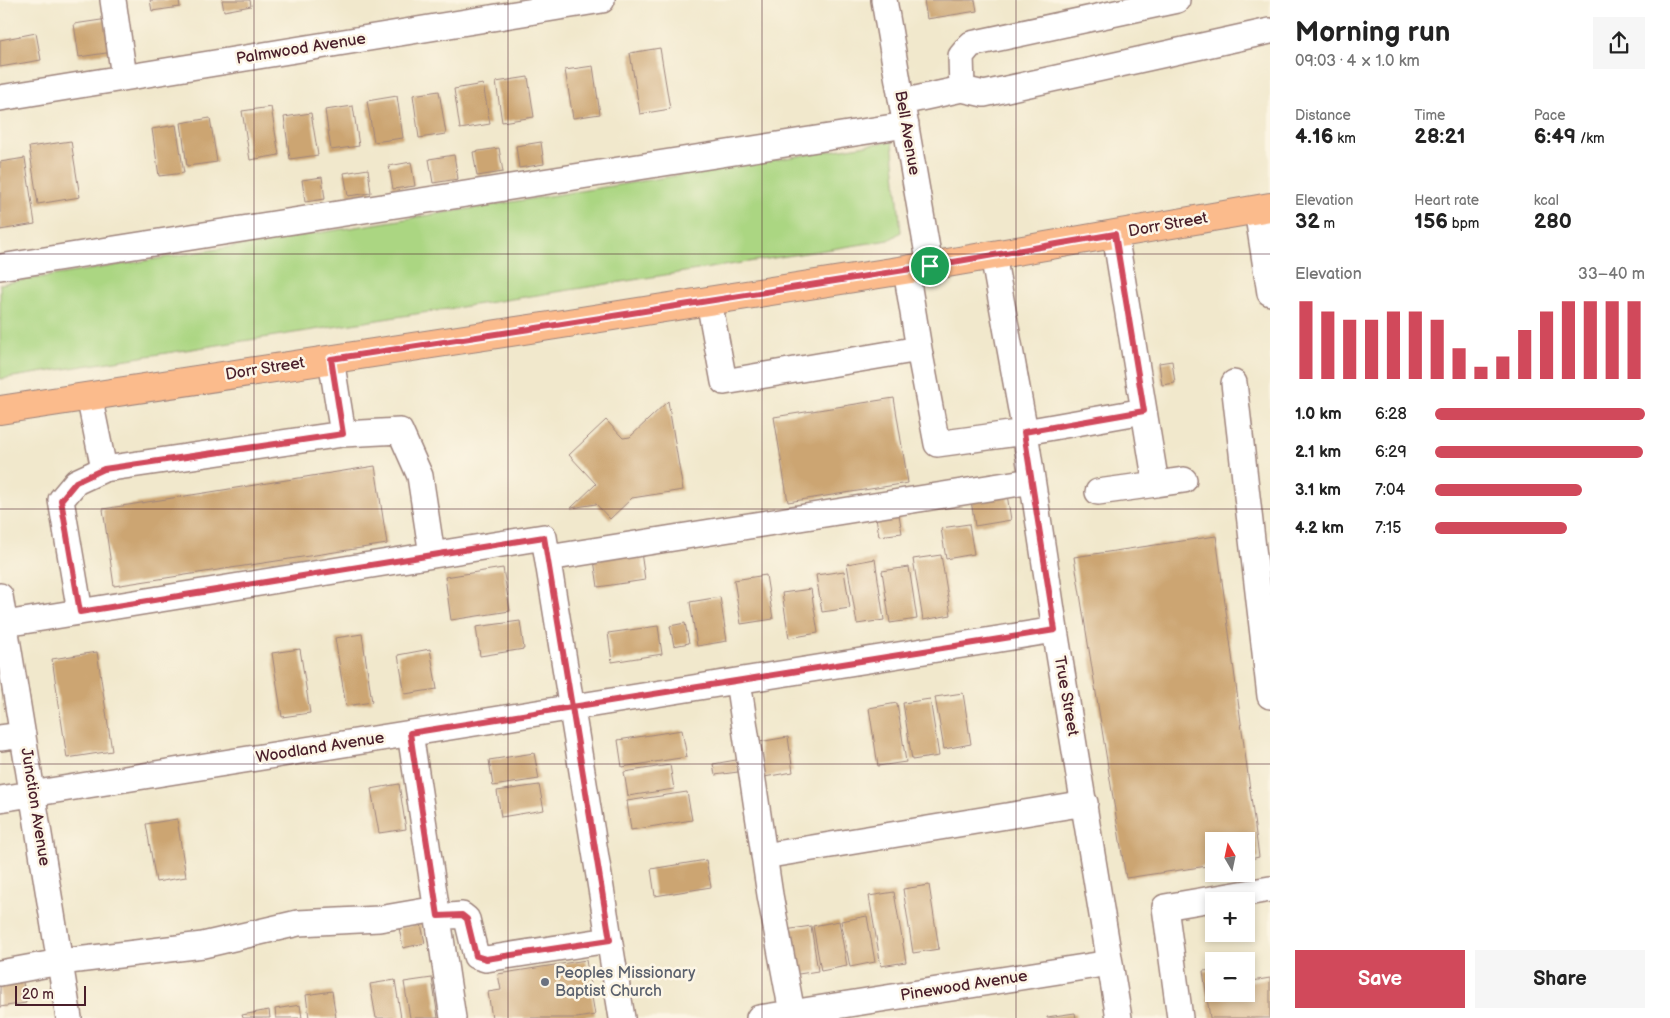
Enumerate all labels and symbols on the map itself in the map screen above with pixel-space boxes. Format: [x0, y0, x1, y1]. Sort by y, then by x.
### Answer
street label: Palmwood Avenue [235, 29, 368, 69]
street label: Bell Avenue [890, 89, 924, 177]
street label: Dorr Street [1127, 209, 1209, 241]
pin [909, 245, 951, 287]
street label: Dorr Street [224, 353, 306, 385]
street label: True Street [1050, 654, 1082, 738]
street label: Woodland Avenue [254, 728, 386, 768]
street label: Junction Avenue [16, 746, 54, 868]
north arrow [1205, 832, 1255, 882]
place label: Peoples Missionary Baptist Church [555, 964, 696, 1001]
street label: Pinewood Avenue [899, 967, 1029, 1005]
marker: Peoples Missionary Baptist Church [539, 976, 551, 988]
scale bar [15, 983, 86, 1006]

